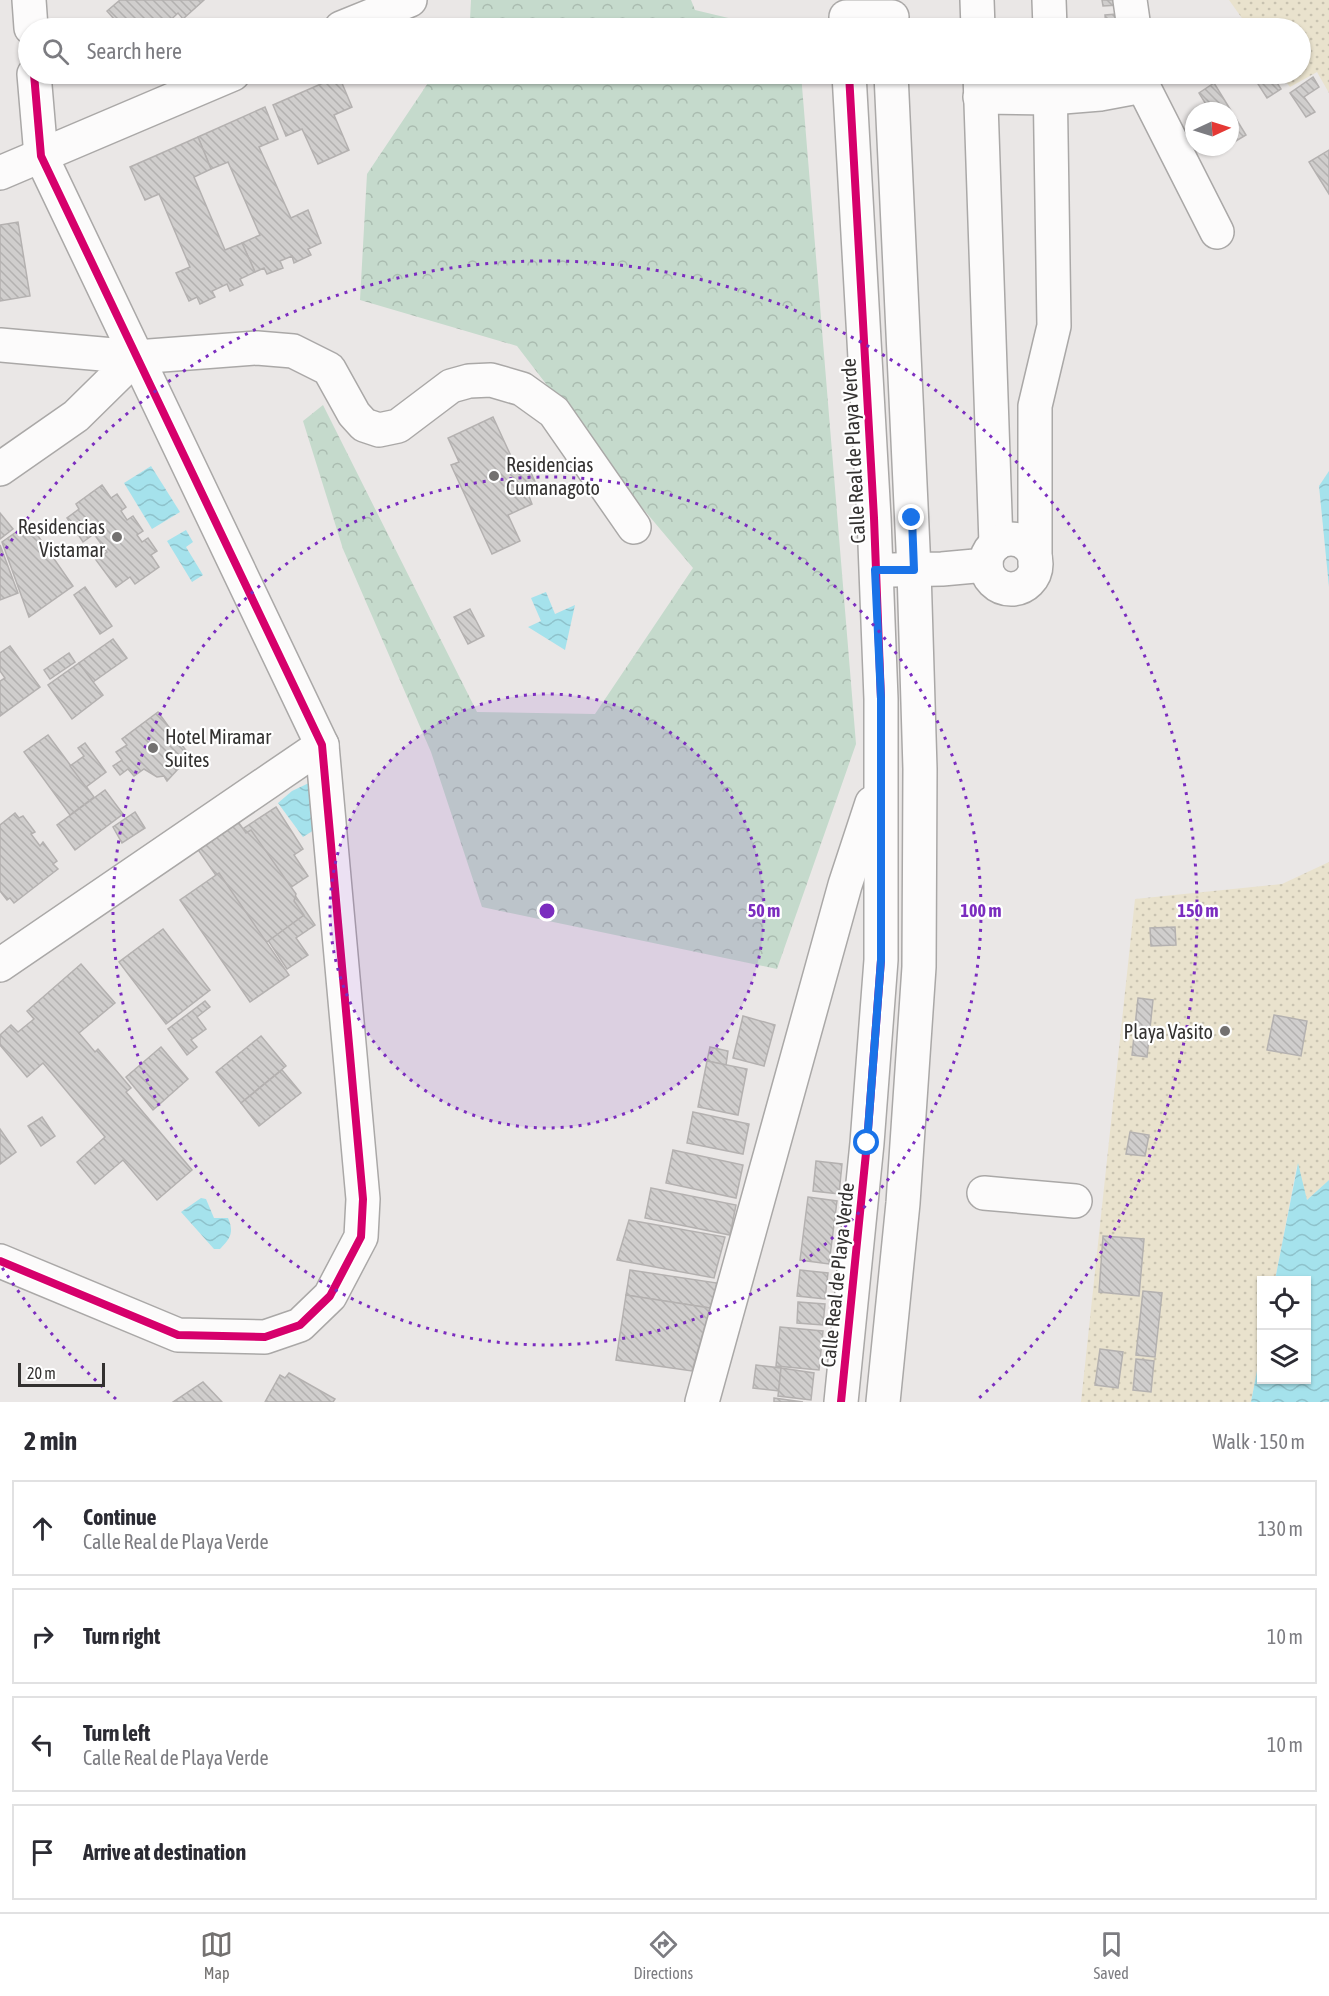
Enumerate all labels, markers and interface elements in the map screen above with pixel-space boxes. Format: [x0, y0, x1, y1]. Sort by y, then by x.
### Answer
search box [18, 18, 1311, 84]
icon: search [39, 35, 72, 68]
text: Search here [87, 38, 182, 64]
north arrow [1185, 102, 1239, 156]
street label: Calle Real de Playa Verde [837, 358, 869, 544]
place label: Residencias Cumanagoto [506, 453, 600, 499]
marker: Residencias Cumanagoto [487, 469, 501, 483]
route end [898, 504, 924, 530]
place label: Residencias Vistamar [18, 515, 106, 561]
marker: Residencias Vistamar [110, 530, 124, 544]
place label: Hotel Miramar Suites [165, 725, 272, 771]
marker: Hotel Miramar Suites [146, 741, 160, 755]
text: 50 m [748, 900, 780, 921]
text: 100 m [961, 900, 1001, 921]
text: 150 m [1178, 900, 1218, 921]
centre of rings [537, 901, 557, 921]
place label: Playa Vasito [1123, 1020, 1213, 1043]
marker: Playa Vasito [1218, 1024, 1232, 1038]
route start [853, 1129, 879, 1155]
street label: Calle Real de Playa Verde [816, 1182, 858, 1368]
map controls [1257, 1276, 1311, 1384]
button: locate [1257, 1276, 1311, 1330]
button: layers [1257, 1330, 1311, 1384]
scale bar [18, 1360, 105, 1388]
text: 20 m [27, 1364, 56, 1382]
text: 2 min [24, 1426, 77, 1456]
text: Walk · 150 m [1213, 1430, 1305, 1453]
text: Continue [83, 1504, 157, 1530]
icon: ahead [26, 1512, 59, 1545]
text: 130 m [1258, 1517, 1303, 1540]
text: Calle Real de Playa Verde [83, 1530, 268, 1553]
icon: right [26, 1620, 59, 1653]
text: Turn right [83, 1623, 160, 1649]
text: 10 m [1267, 1625, 1303, 1648]
text: Turn left [83, 1720, 150, 1746]
icon: left [26, 1728, 59, 1761]
text: 10 m [1267, 1733, 1303, 1756]
text: Calle Real de Playa Verde [83, 1746, 268, 1769]
icon: arrive [26, 1836, 59, 1869]
text: Arrive at destination [83, 1839, 246, 1865]
tab: Map [200, 1928, 233, 1982]
tab: Directions [633, 1928, 693, 1982]
tab: Saved [1093, 1928, 1129, 1982]

